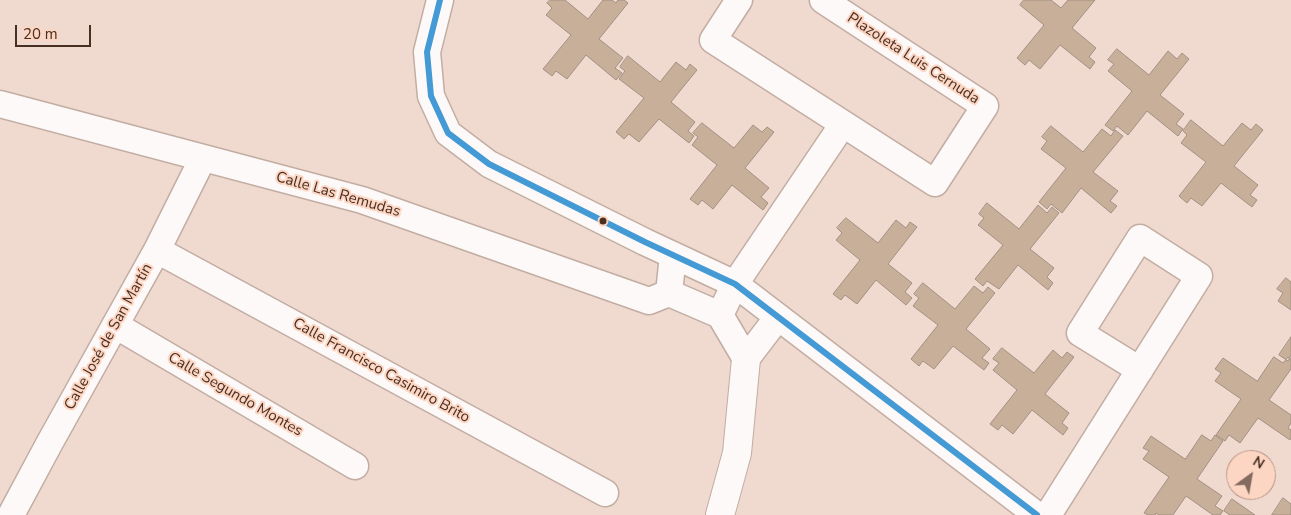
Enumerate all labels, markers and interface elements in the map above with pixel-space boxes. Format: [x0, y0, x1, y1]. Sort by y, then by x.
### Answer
street label: Plazoleta Luis Cernuda [844, 10, 982, 108]
scale bar [18, 15, 94, 47]
text: 20 m [23, 24, 58, 44]
street label: Calle Las Remudas [274, 169, 402, 221]
unlabelled marker [598, 216, 608, 226]
street label: Calle José de San Martín [61, 261, 157, 413]
street label: Calle Francisco Casimiro Brito [289, 315, 473, 427]
street label: Calle Segundo Montes [165, 349, 305, 441]
north arrow [1226, 450, 1276, 500]
text: N [1249, 452, 1268, 474]

